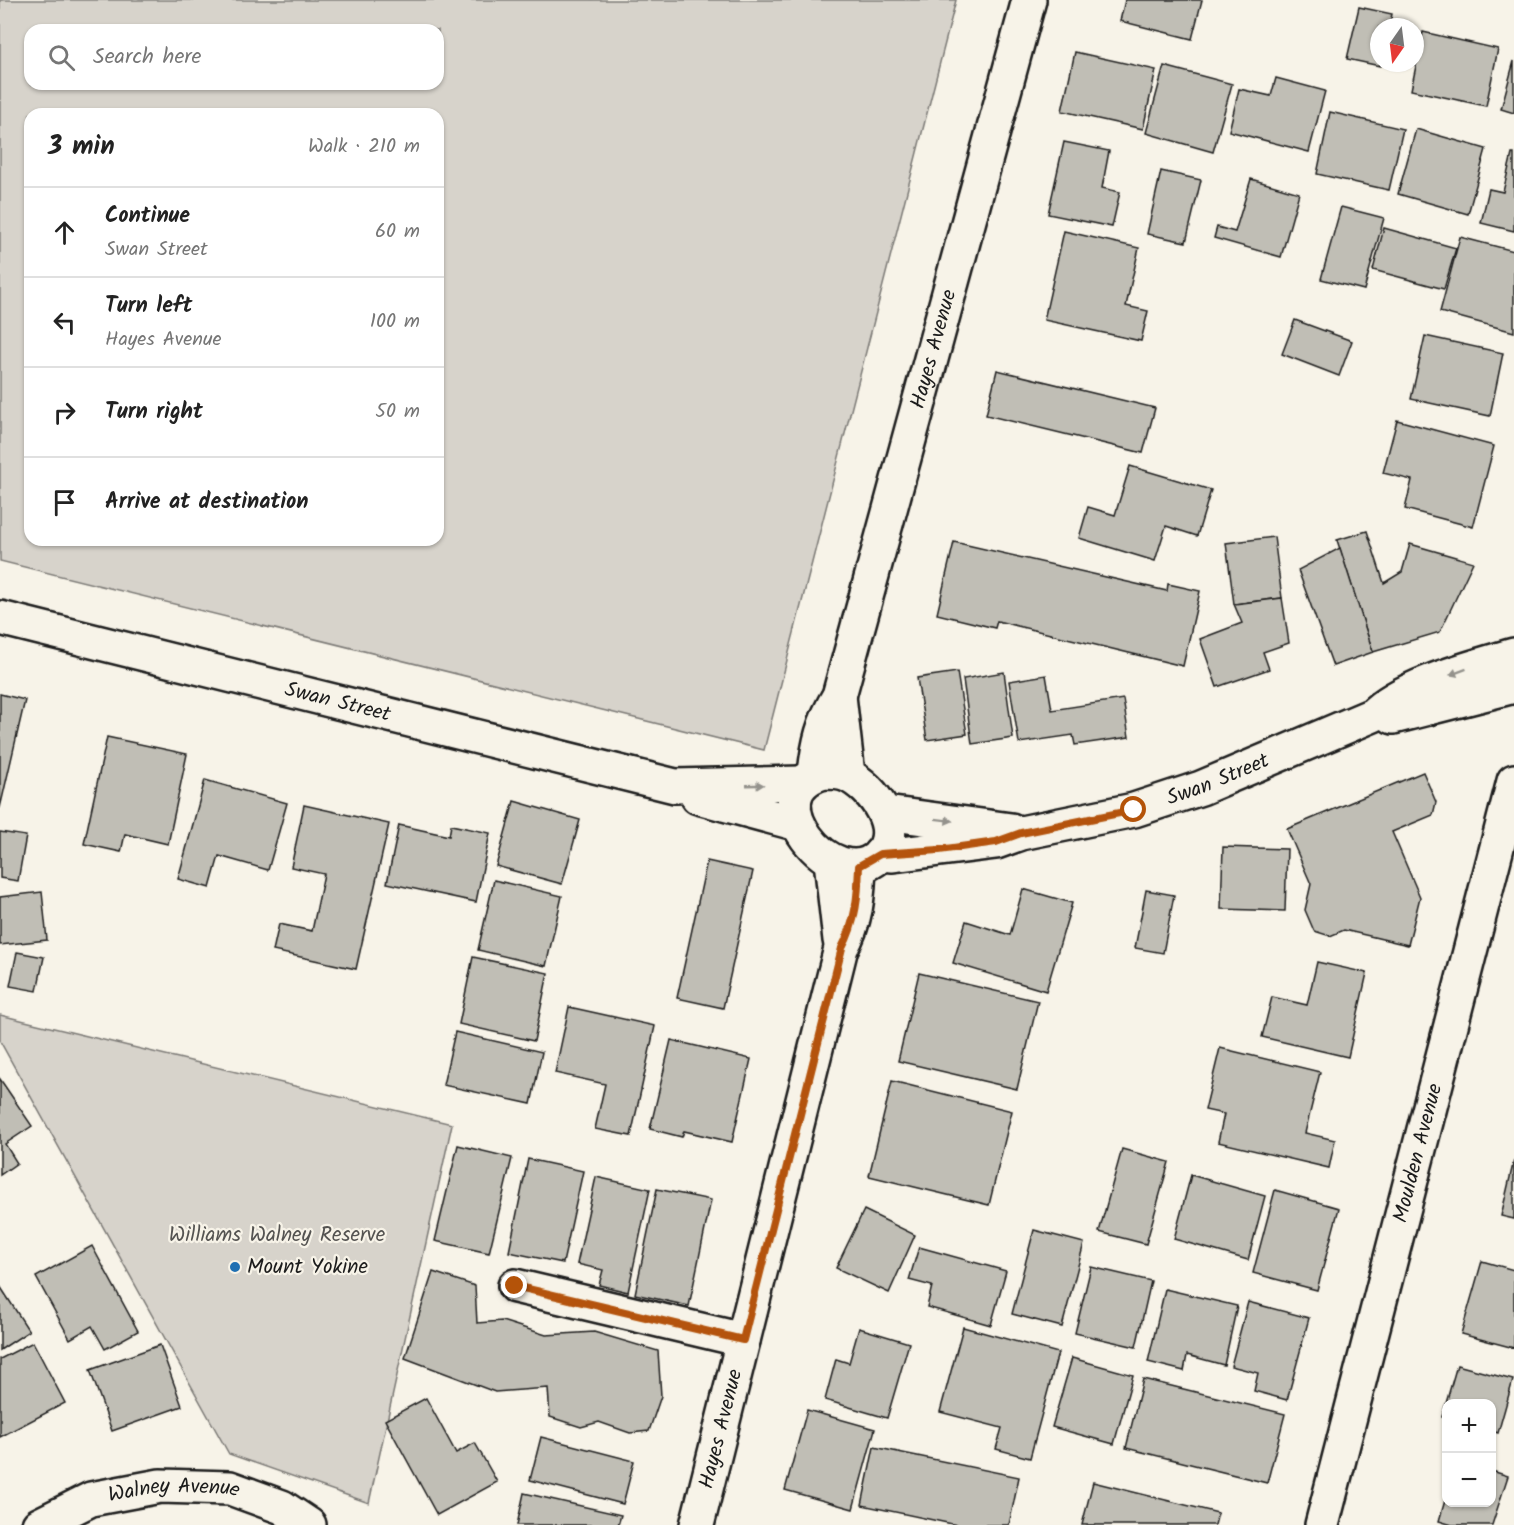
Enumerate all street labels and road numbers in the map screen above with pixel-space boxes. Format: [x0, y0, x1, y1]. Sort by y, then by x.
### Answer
street label: Hayes Avenue [902, 285, 966, 413]
street label: Swan Street [281, 673, 395, 731]
street label: Swan Street [1162, 744, 1275, 815]
street label: Moulden Avenue [1384, 1079, 1452, 1226]
street label: Hayes Avenue [690, 1365, 752, 1492]
street label: Walney Avenue [105, 1469, 245, 1512]

